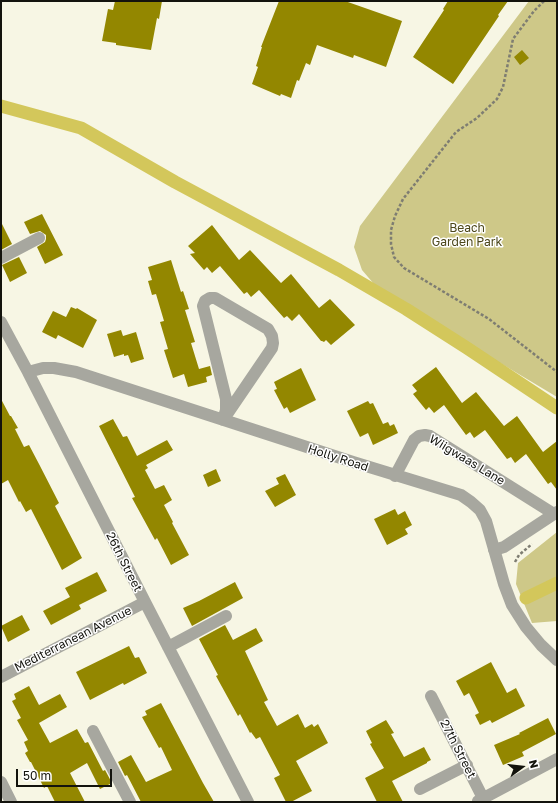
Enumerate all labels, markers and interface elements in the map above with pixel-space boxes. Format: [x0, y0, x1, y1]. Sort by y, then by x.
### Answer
park label: Beach Garden Park [432, 221, 502, 249]
street label: Wiigwaas Lane [427, 432, 507, 488]
street label: Holly Road [306, 441, 370, 475]
street label: 26th Street [103, 530, 145, 594]
street label: Mediterranean Avenue [12, 603, 134, 675]
street label: 27th Street [437, 717, 479, 781]
north arrow [502, 747, 542, 787]
text: N [527, 758, 541, 769]
scale bar [18, 761, 114, 787]
text: 50 m [23, 768, 51, 783]

